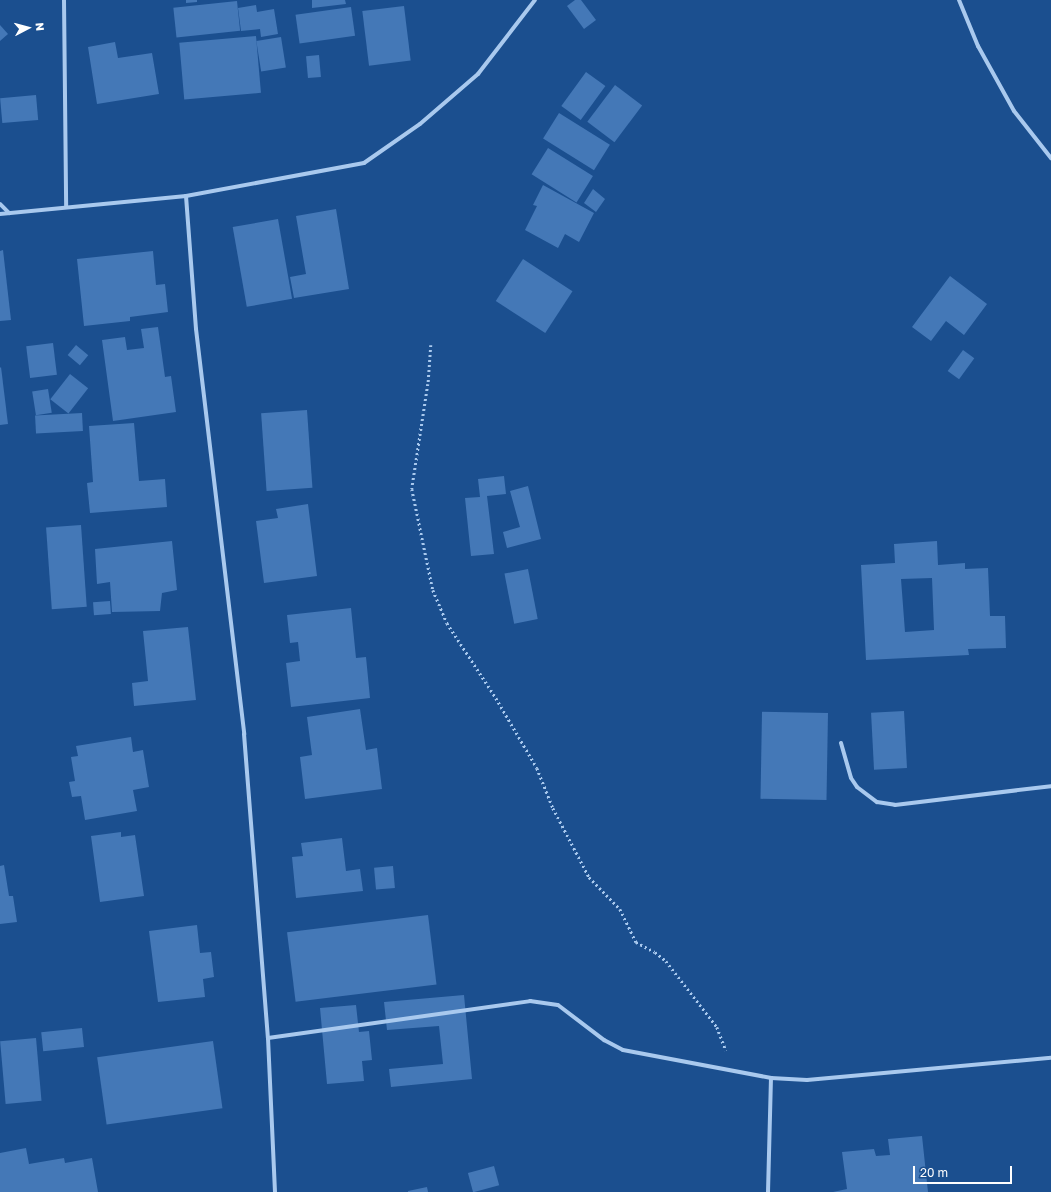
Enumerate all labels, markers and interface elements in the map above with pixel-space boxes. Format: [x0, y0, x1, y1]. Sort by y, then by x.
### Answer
north arrow [8, 8, 48, 48]
text: N [34, 22, 47, 32]
scale bar [915, 1158, 1014, 1184]
text: 20 m [920, 1165, 948, 1180]

